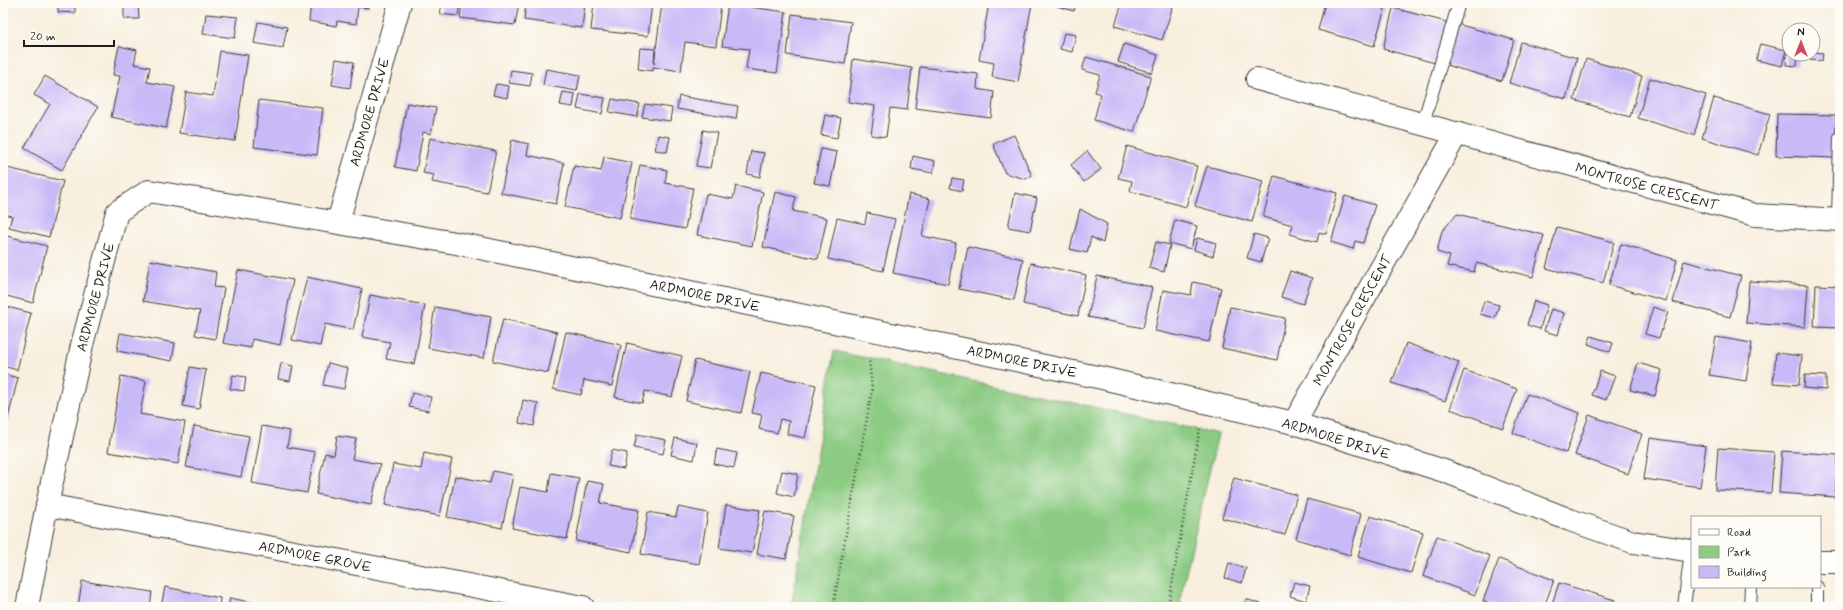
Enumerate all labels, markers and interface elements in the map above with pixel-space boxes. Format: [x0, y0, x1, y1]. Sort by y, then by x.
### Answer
scale bar [24, 22, 114, 48]
north arrow [1781, 22, 1821, 62]
text: N [1797, 26, 1805, 40]
text: 20 m [30, 29, 56, 45]
street label: ARDMORE DRIVE [346, 56, 394, 169]
street label: MONTROSE CRESCENT [1573, 159, 1721, 215]
street label: ARDMORE DRIVE [73, 241, 119, 354]
street label: MONTROSE CRESCENT [1309, 251, 1397, 389]
street label: ARDMORE DRIVE [648, 276, 762, 316]
street label: ARDMORE DRIVE [965, 342, 1079, 382]
street label: ARDMORE DRIVE [1279, 414, 1392, 464]
legend [1691, 516, 1821, 588]
text: Road [1727, 525, 1751, 541]
street label: ARDMORE GROVE [257, 537, 373, 577]
text: Park [1727, 545, 1751, 561]
text: Building [1727, 565, 1767, 582]

